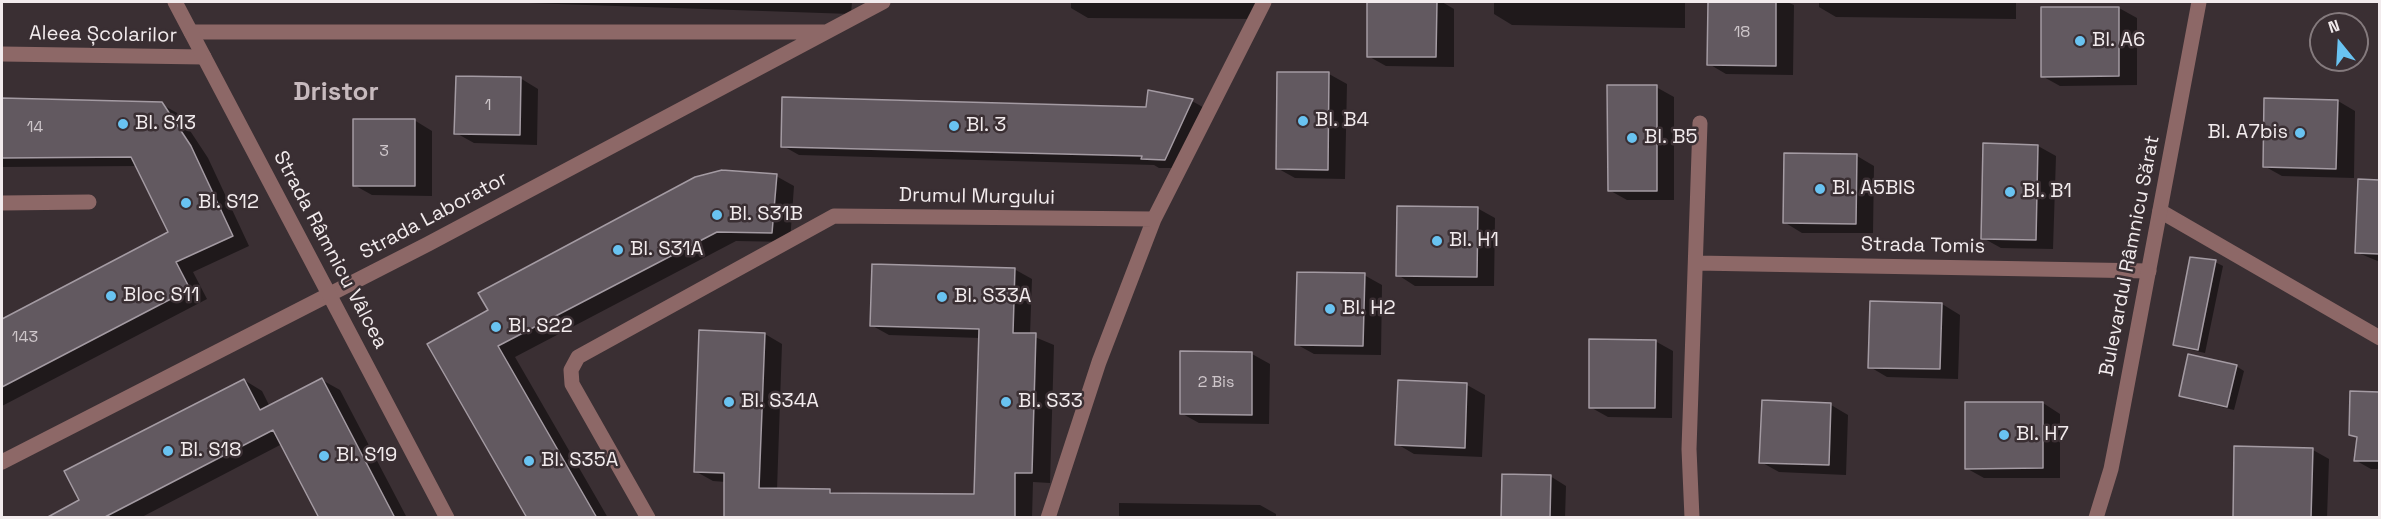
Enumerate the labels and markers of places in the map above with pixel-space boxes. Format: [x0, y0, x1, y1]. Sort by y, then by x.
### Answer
place label: Bl. A6 [2092, 29, 2145, 53]
marker: Bl. A6 [2073, 34, 2087, 48]
place label: Bl. B4 [1315, 109, 1369, 133]
place label: Bl. S13 [135, 112, 196, 136]
place label: Bl. 3 [966, 114, 1006, 138]
marker: Bl. B4 [1296, 114, 1310, 128]
marker: Bl. S13 [116, 117, 130, 131]
marker: Bl. 3 [947, 119, 961, 133]
place label: Bl. A7bis [2207, 121, 2288, 145]
place label: Bl. B5 [1644, 126, 1698, 150]
marker: Bl. A7bis [2293, 126, 2307, 140]
marker: Bl. B5 [1625, 131, 1639, 145]
place label: Bl. A5BIS [1832, 177, 1915, 201]
place label: Bl. B1 [2022, 180, 2072, 204]
marker: Bl. A5BIS [1813, 182, 1827, 196]
marker: Bl. B1 [2003, 185, 2017, 199]
place label: Bl. S12 [198, 191, 259, 215]
marker: Bl. S12 [179, 196, 193, 210]
place label: Bl. S31B [729, 203, 803, 227]
marker: Bl. S31B [710, 208, 724, 222]
place label: Bl. H1 [1449, 229, 1499, 253]
marker: Bl. H1 [1430, 234, 1444, 248]
place label: Bl. S31A [630, 238, 703, 262]
marker: Bl. S31A [611, 243, 625, 257]
place label: Bloc S11 [123, 284, 200, 308]
place label: Bl. S33A [954, 285, 1031, 309]
marker: Bloc S11 [104, 289, 118, 303]
marker: Bl. S33A [935, 290, 949, 304]
place label: Bl. H2 [1342, 297, 1395, 321]
marker: Bl. H2 [1323, 302, 1337, 316]
place label: Bl. S22 [508, 315, 573, 339]
marker: Bl. S22 [489, 320, 503, 334]
place label: Bl. S34A [741, 390, 819, 414]
place label: Bl. S33 [1018, 390, 1083, 414]
marker: Bl. S34A [722, 395, 736, 409]
marker: Bl. S33 [999, 395, 1013, 409]
place label: Bl. H7 [2016, 423, 2069, 447]
marker: Bl. H7 [1997, 428, 2011, 442]
place label: Bl. S18 [180, 439, 241, 463]
marker: Bl. S18 [161, 444, 175, 458]
place label: Bl. S19 [336, 444, 397, 468]
marker: Bl. S19 [317, 449, 331, 463]
place label: Bl. S35A [541, 449, 618, 473]
marker: Bl. S35A [522, 454, 536, 468]

